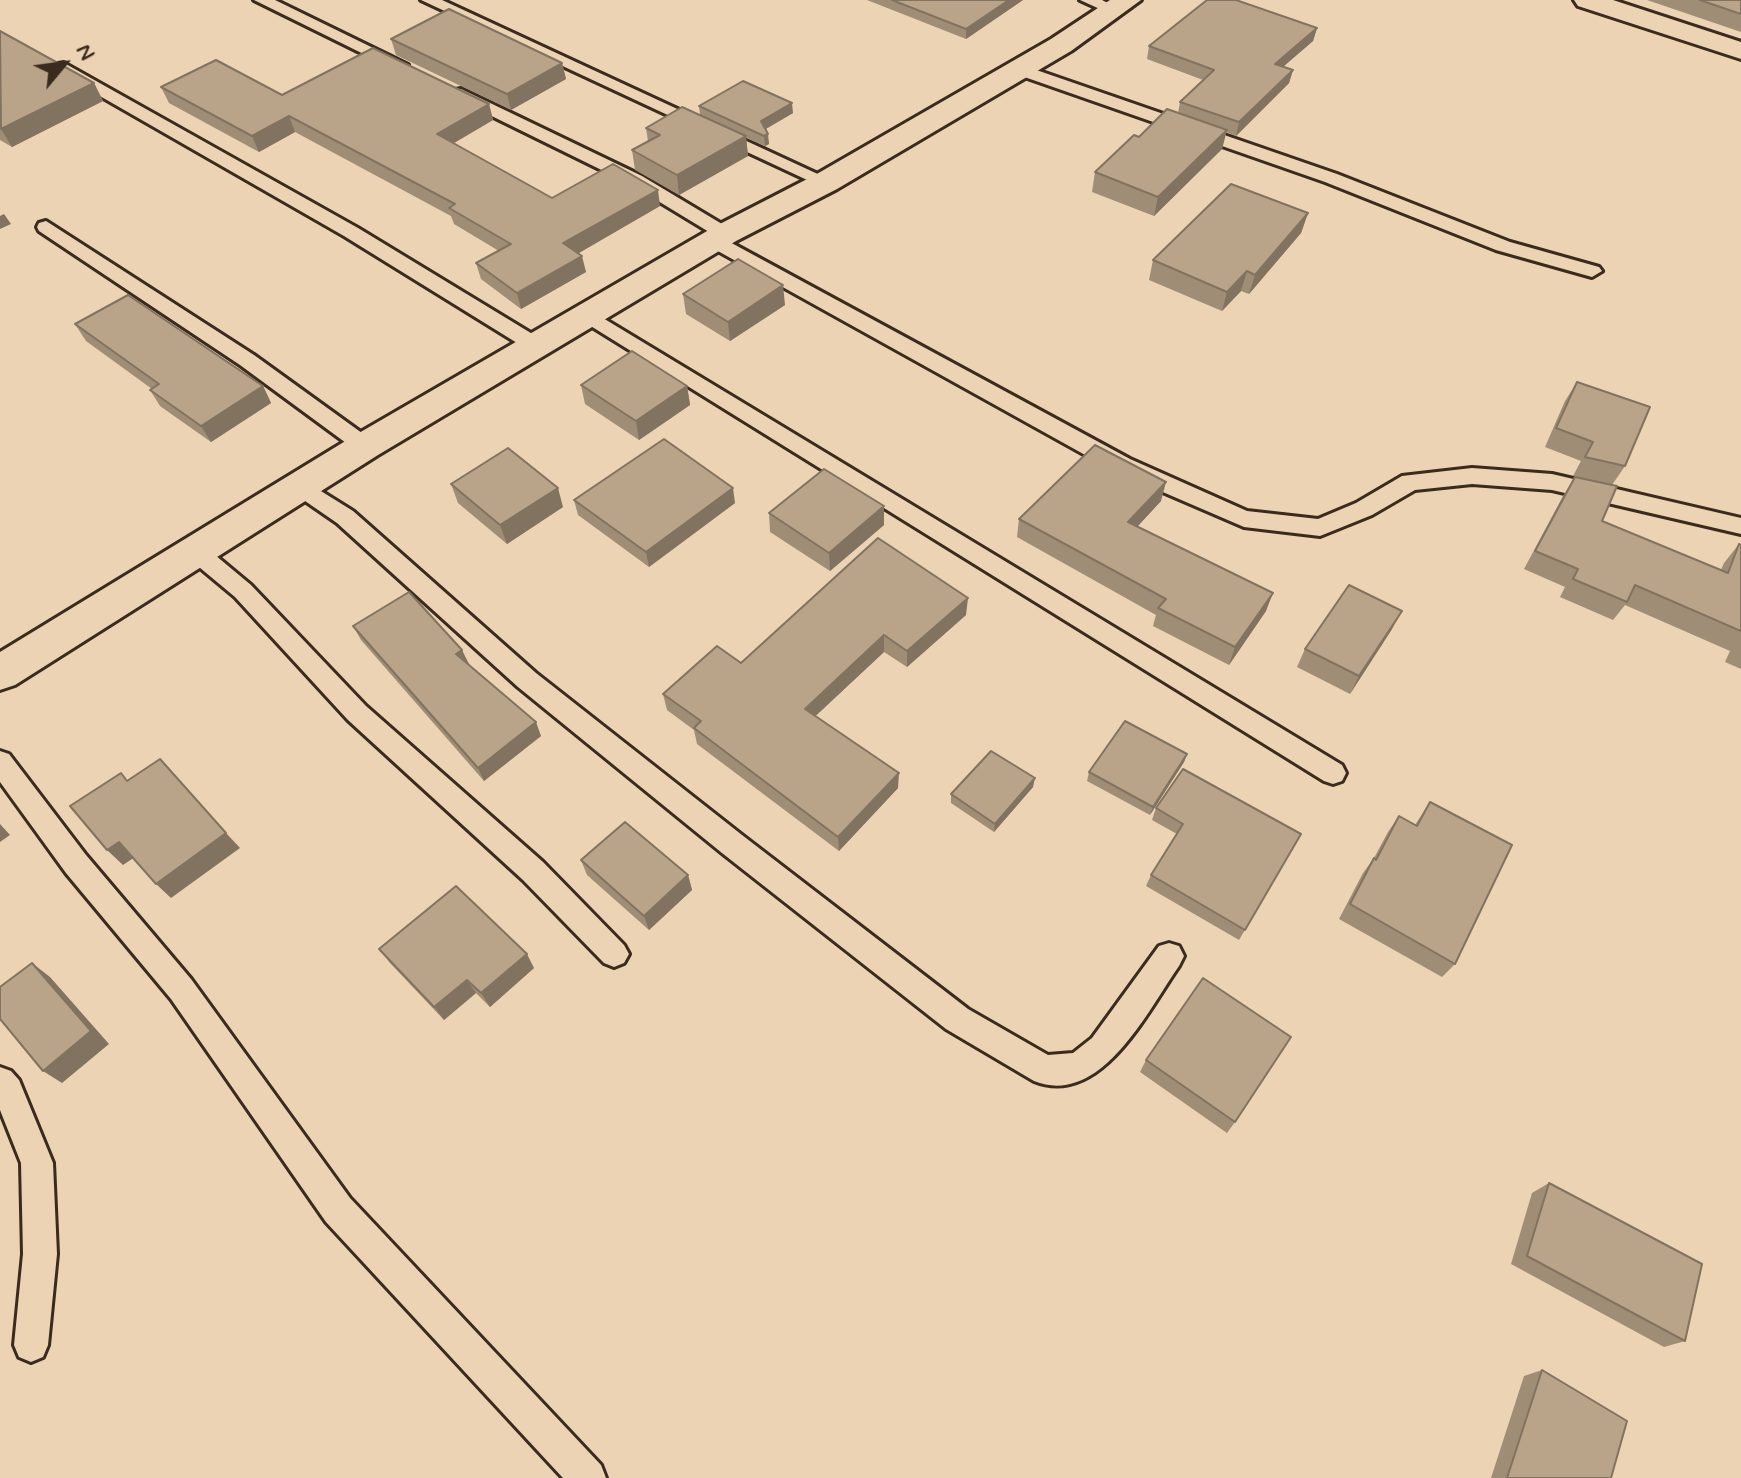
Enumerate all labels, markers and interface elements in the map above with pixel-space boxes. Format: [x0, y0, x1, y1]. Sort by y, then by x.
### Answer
north arrow [24, 24, 104, 104]
text: N [69, 39, 101, 66]

